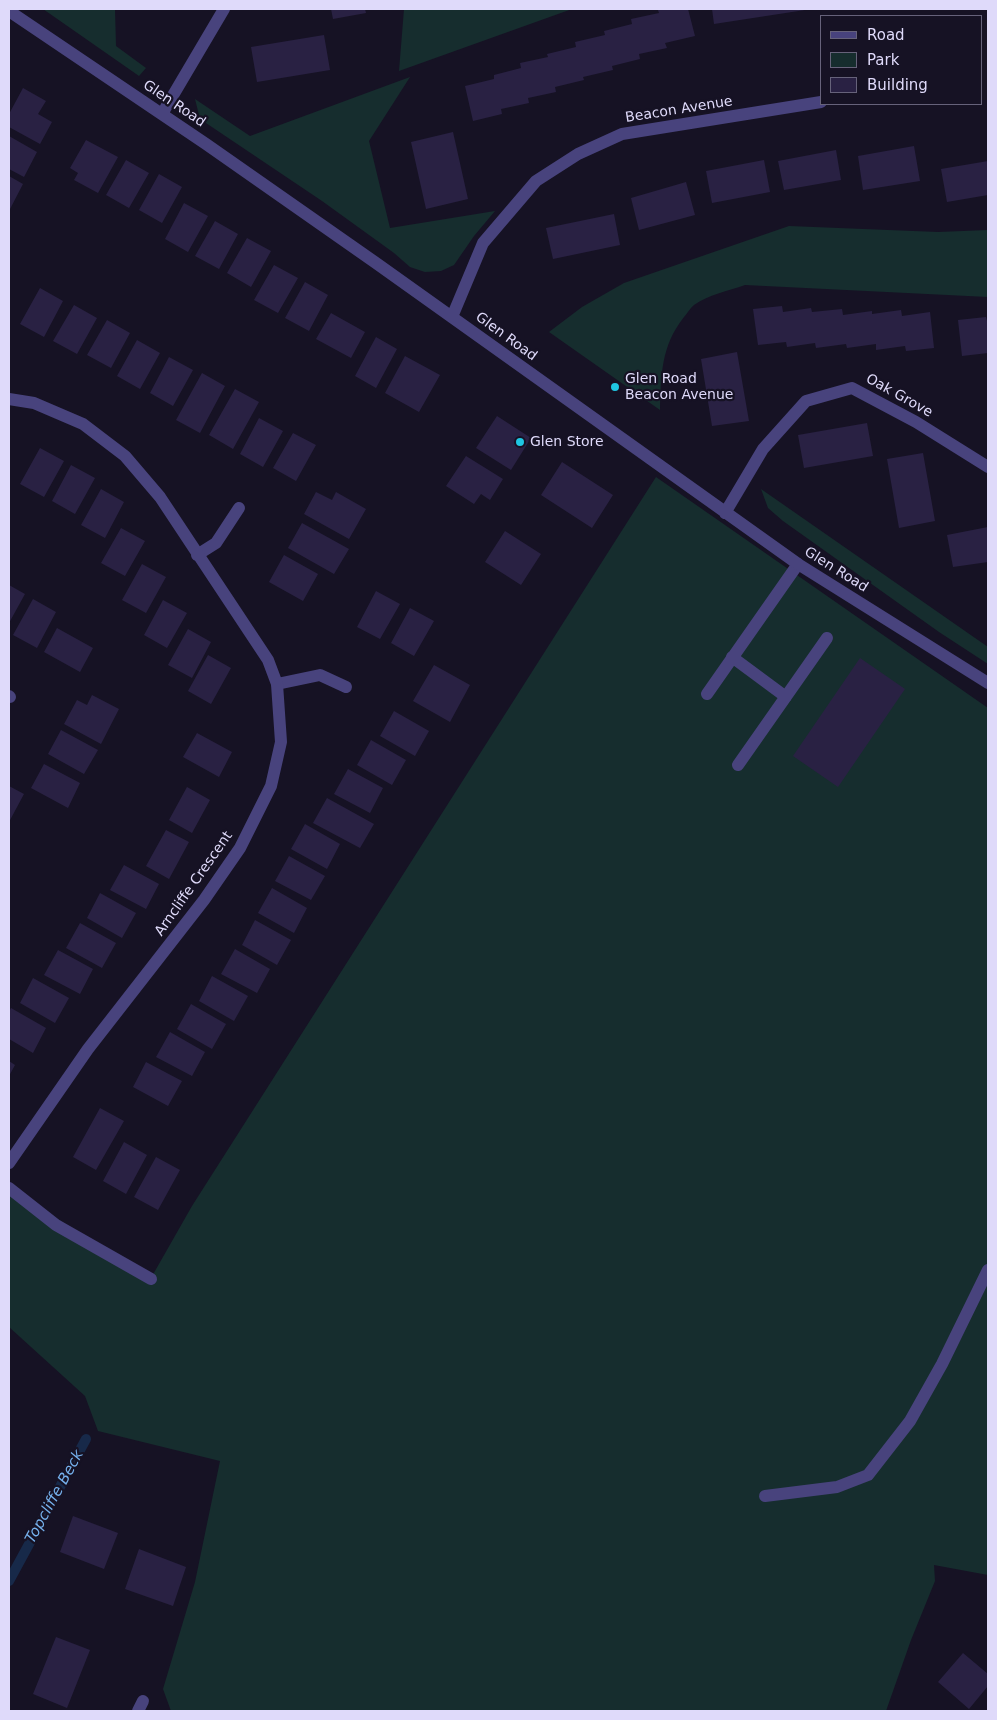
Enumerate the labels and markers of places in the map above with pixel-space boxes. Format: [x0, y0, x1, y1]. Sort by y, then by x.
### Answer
place label: Glen Road Beacon Avenue [625, 371, 733, 404]
marker: Glen Road Beacon Avenue [609, 381, 621, 393]
place label: Glen Store [530, 434, 604, 450]
marker: Glen Store [514, 436, 526, 448]

